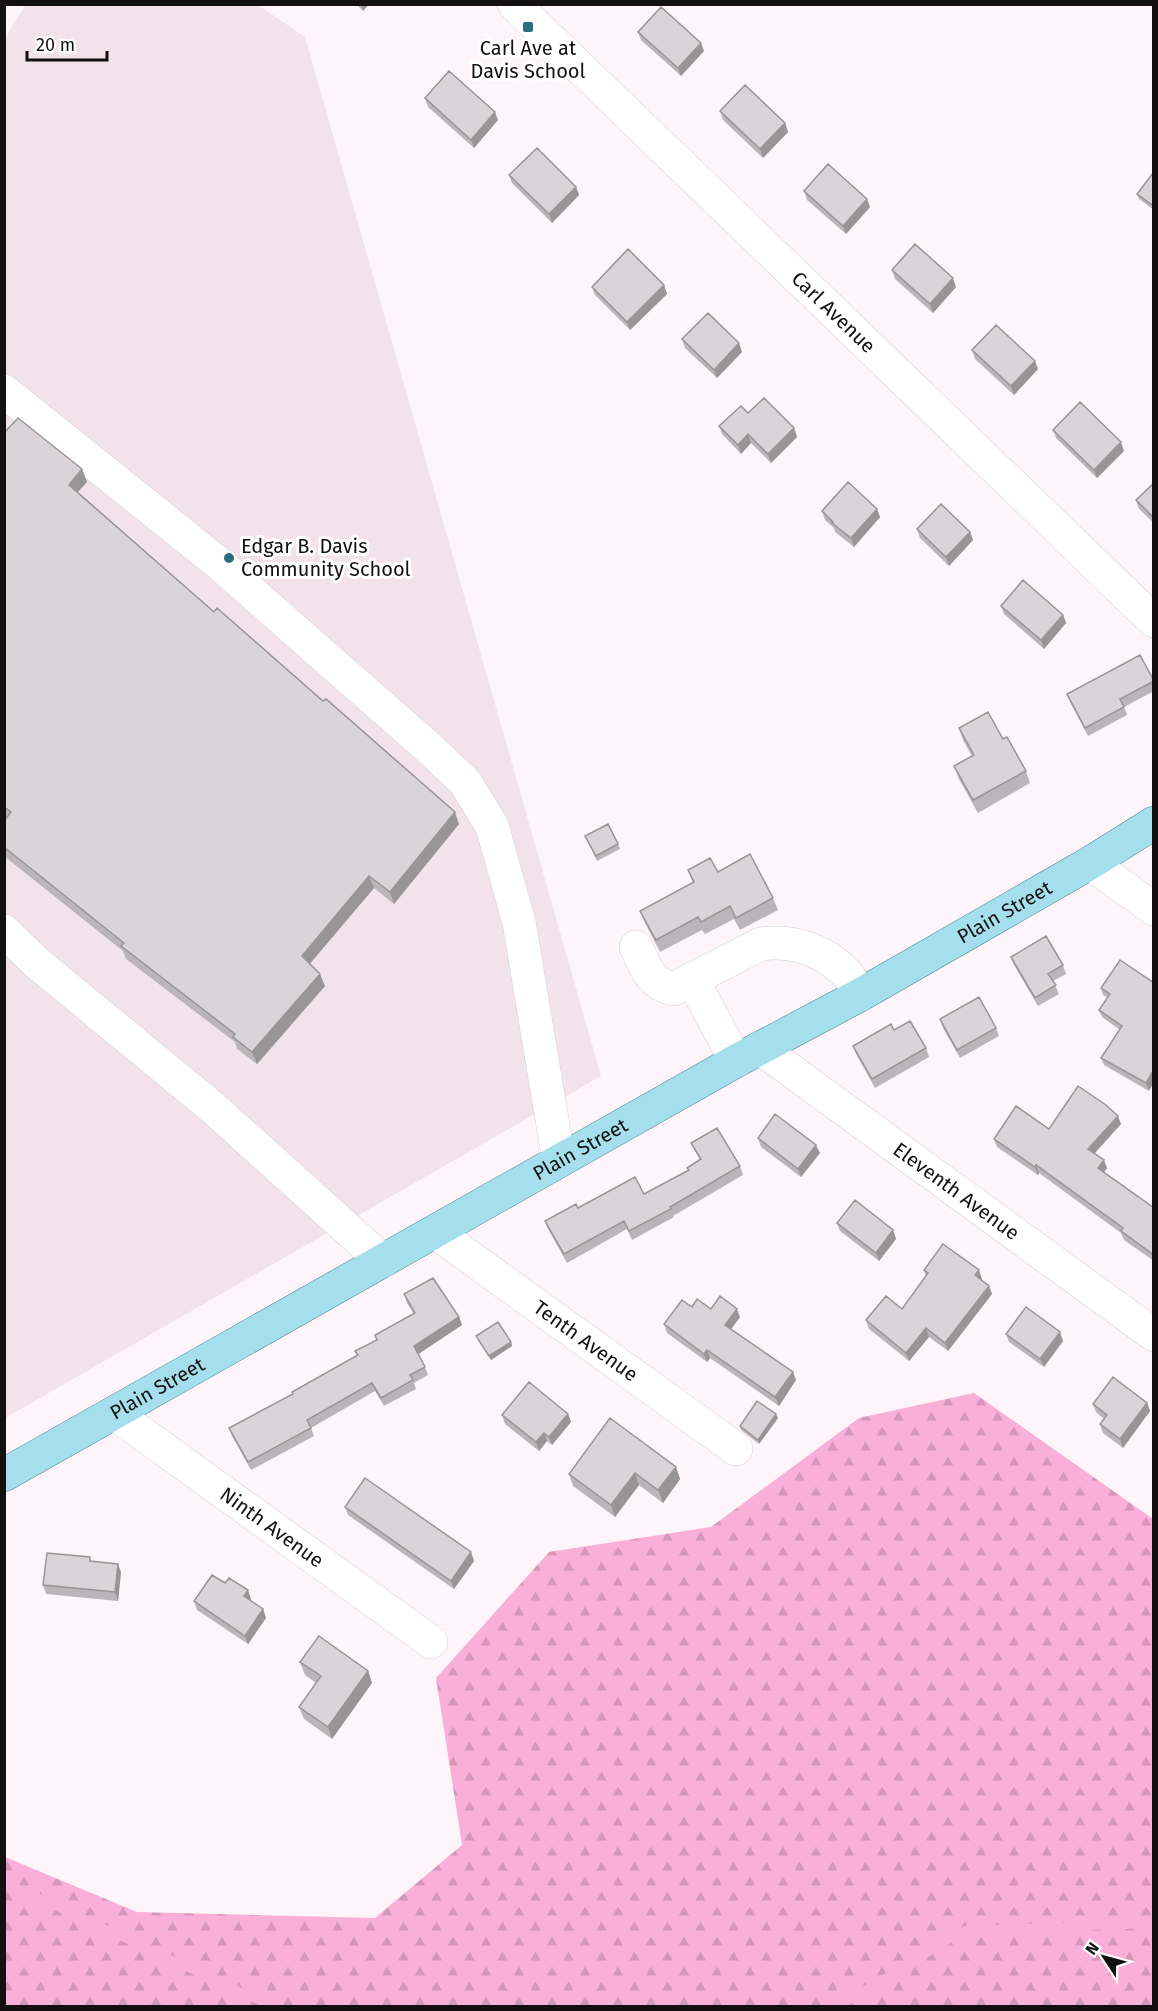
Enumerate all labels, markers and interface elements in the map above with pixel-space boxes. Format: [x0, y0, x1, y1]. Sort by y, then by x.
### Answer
marker: Carl Ave at Davis School [521, 20, 535, 34]
scale bar [27, 24, 106, 62]
text: 20 m [36, 34, 75, 56]
place label: Carl Ave at Davis School [471, 36, 586, 83]
street label: Carl Avenue [787, 266, 881, 358]
place label: Edgar B. Davis Community School [241, 534, 411, 581]
marker: Edgar B. Davis Community School [222, 551, 236, 565]
street label: Plain Street [953, 875, 1057, 949]
street label: Plain Street [529, 1112, 633, 1185]
street label: Eleventh Avenue [889, 1137, 1024, 1245]
street label: Tenth Avenue [529, 1295, 643, 1386]
street label: Plain Street [106, 1352, 210, 1425]
street label: Ninth Avenue [216, 1482, 328, 1573]
north arrow [1074, 1927, 1134, 1987]
text: N [1081, 1939, 1103, 1958]

